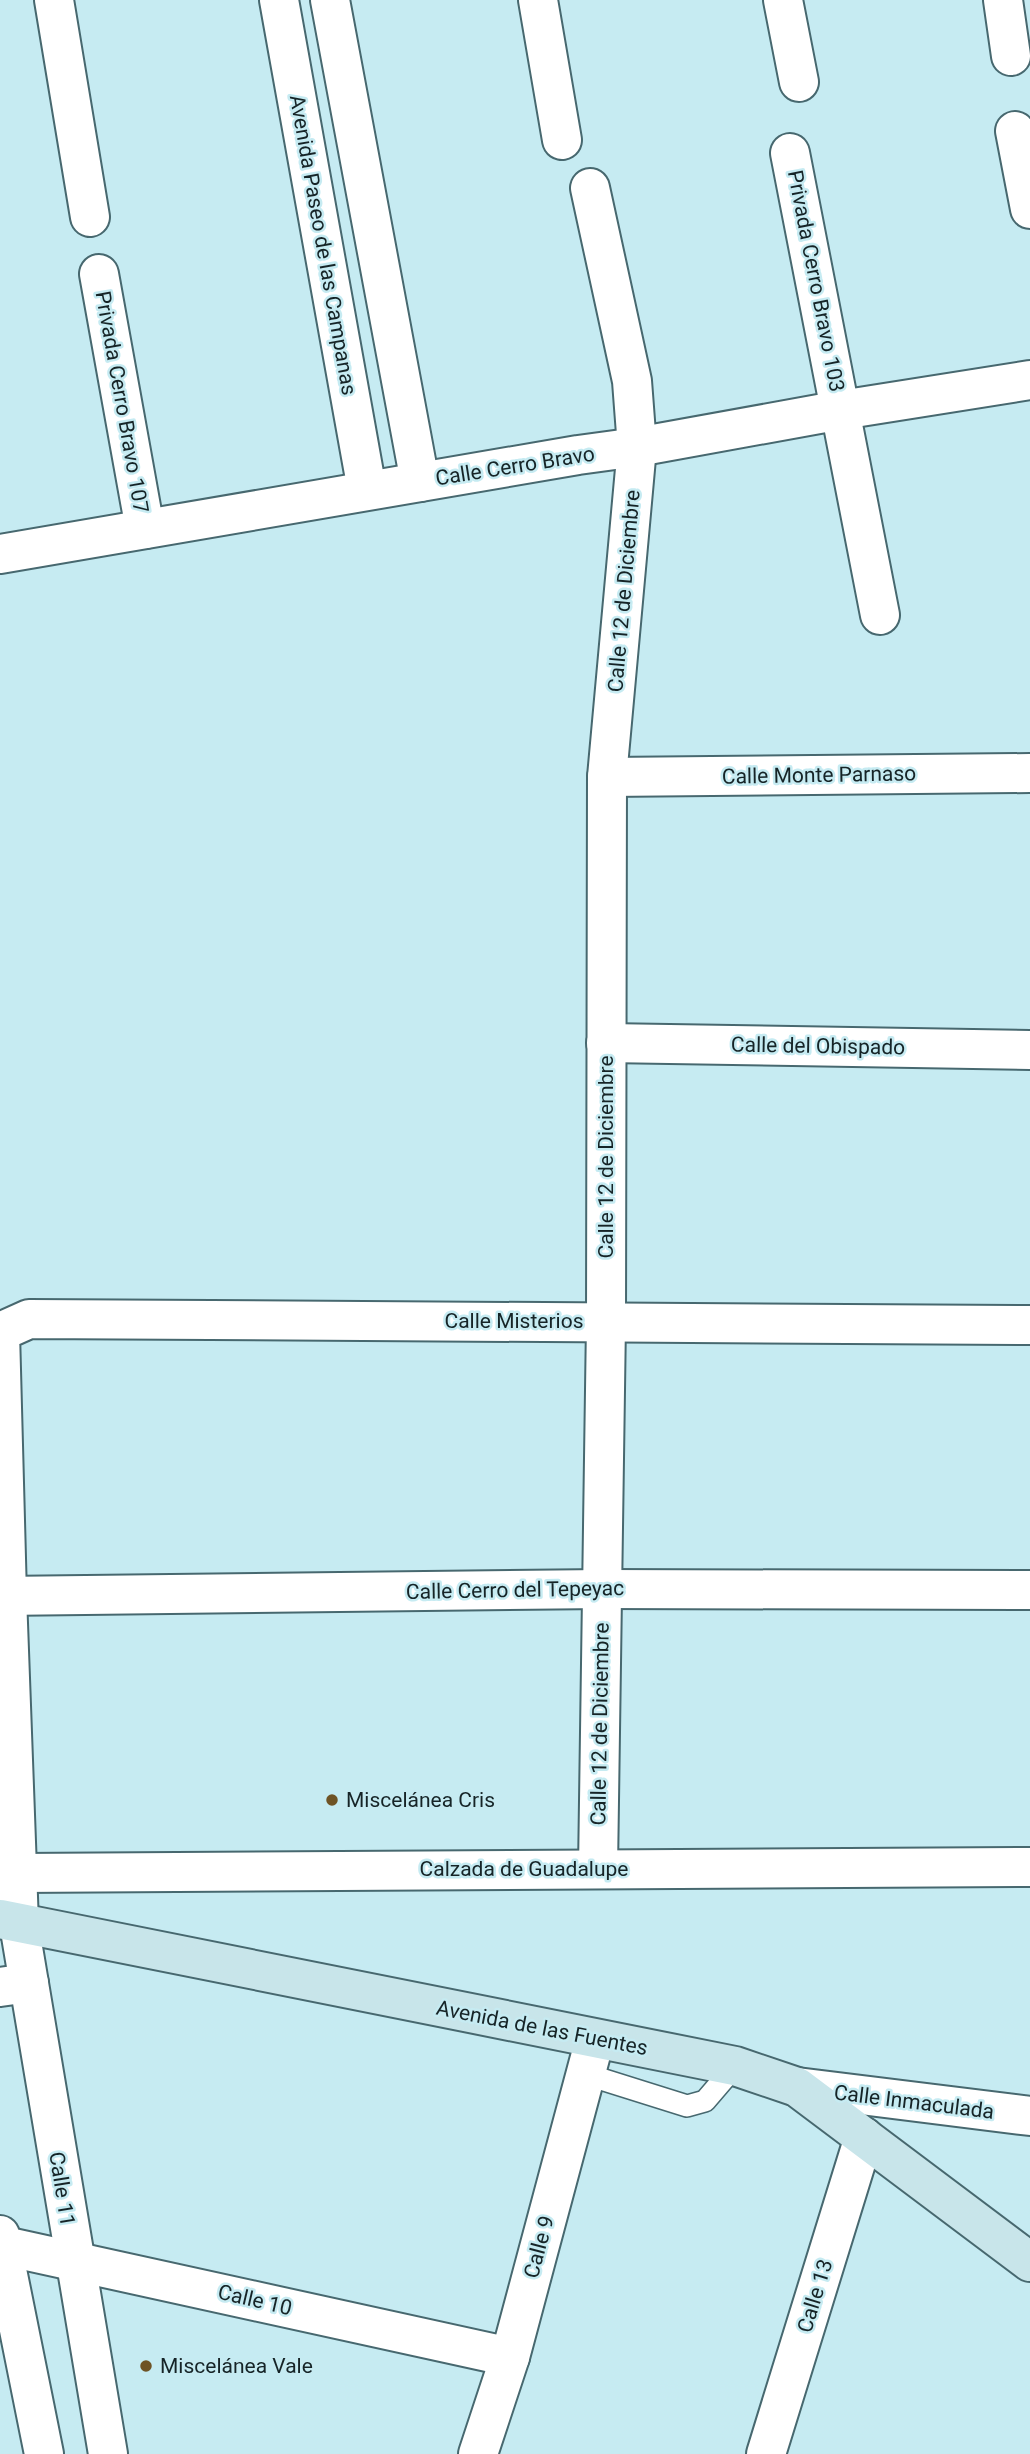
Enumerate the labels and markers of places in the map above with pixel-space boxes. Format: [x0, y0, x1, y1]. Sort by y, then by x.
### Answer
place label: Miscelánea Cris [346, 1788, 495, 1812]
marker: Miscelánea Cris [324, 1792, 340, 1808]
place label: Miscelánea Vale [160, 2354, 313, 2378]
marker: Miscelánea Vale [138, 2358, 154, 2374]

